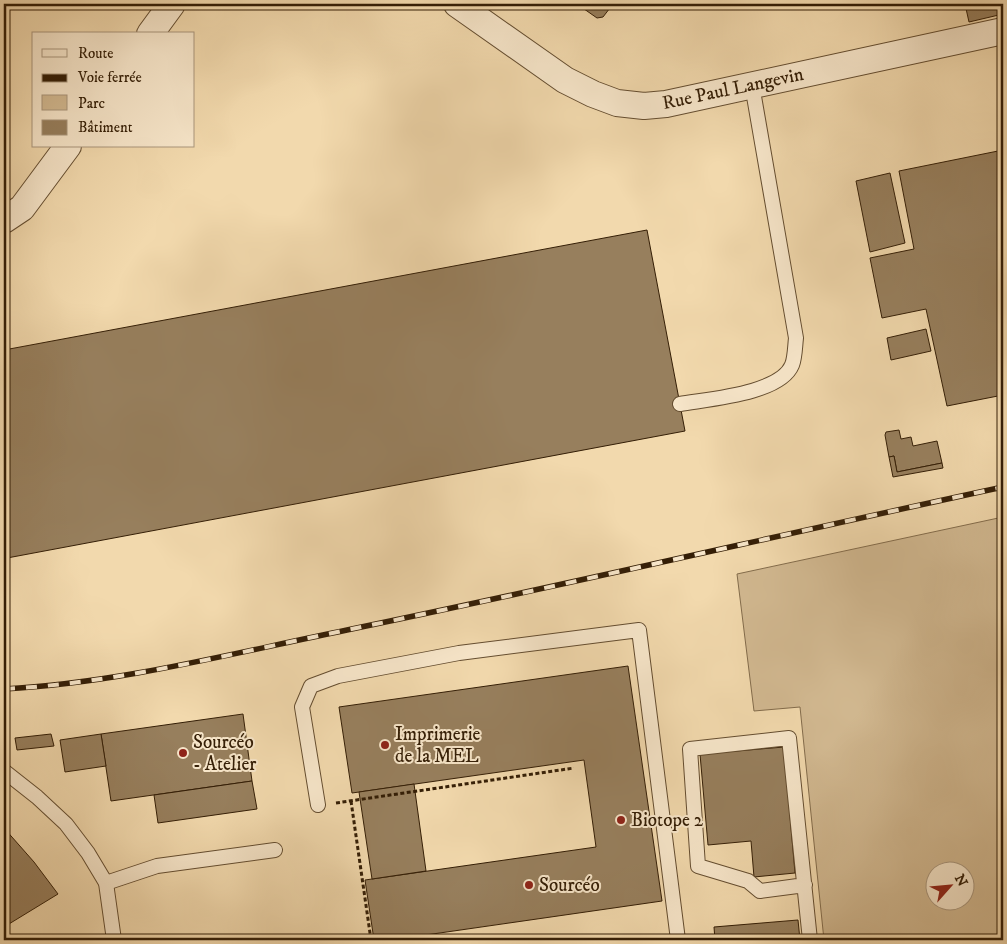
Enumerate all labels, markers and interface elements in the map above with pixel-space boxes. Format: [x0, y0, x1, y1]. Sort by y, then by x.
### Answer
legend [32, 32, 195, 148]
text: Route [78, 44, 113, 63]
street label: Rue Paul Langevin [660, 63, 806, 115]
text: Voie ferrée [77, 68, 142, 87]
text: Parc [78, 94, 106, 113]
text: Bâtiment [78, 118, 133, 137]
place label: Imprimerie de la MEL [395, 723, 481, 768]
place label: Sourcéo - Atelier [193, 731, 256, 776]
marker: Imprimerie de la MEL [379, 739, 391, 751]
marker: Sourcéo - Atelier [177, 747, 189, 759]
place label: Biotope 2 [631, 809, 704, 832]
marker: Biotope 2 [615, 814, 627, 826]
north arrow [924, 862, 974, 912]
text: N [950, 871, 972, 890]
place label: Sourcéo [539, 874, 600, 897]
marker: Sourcéo [523, 879, 535, 891]

